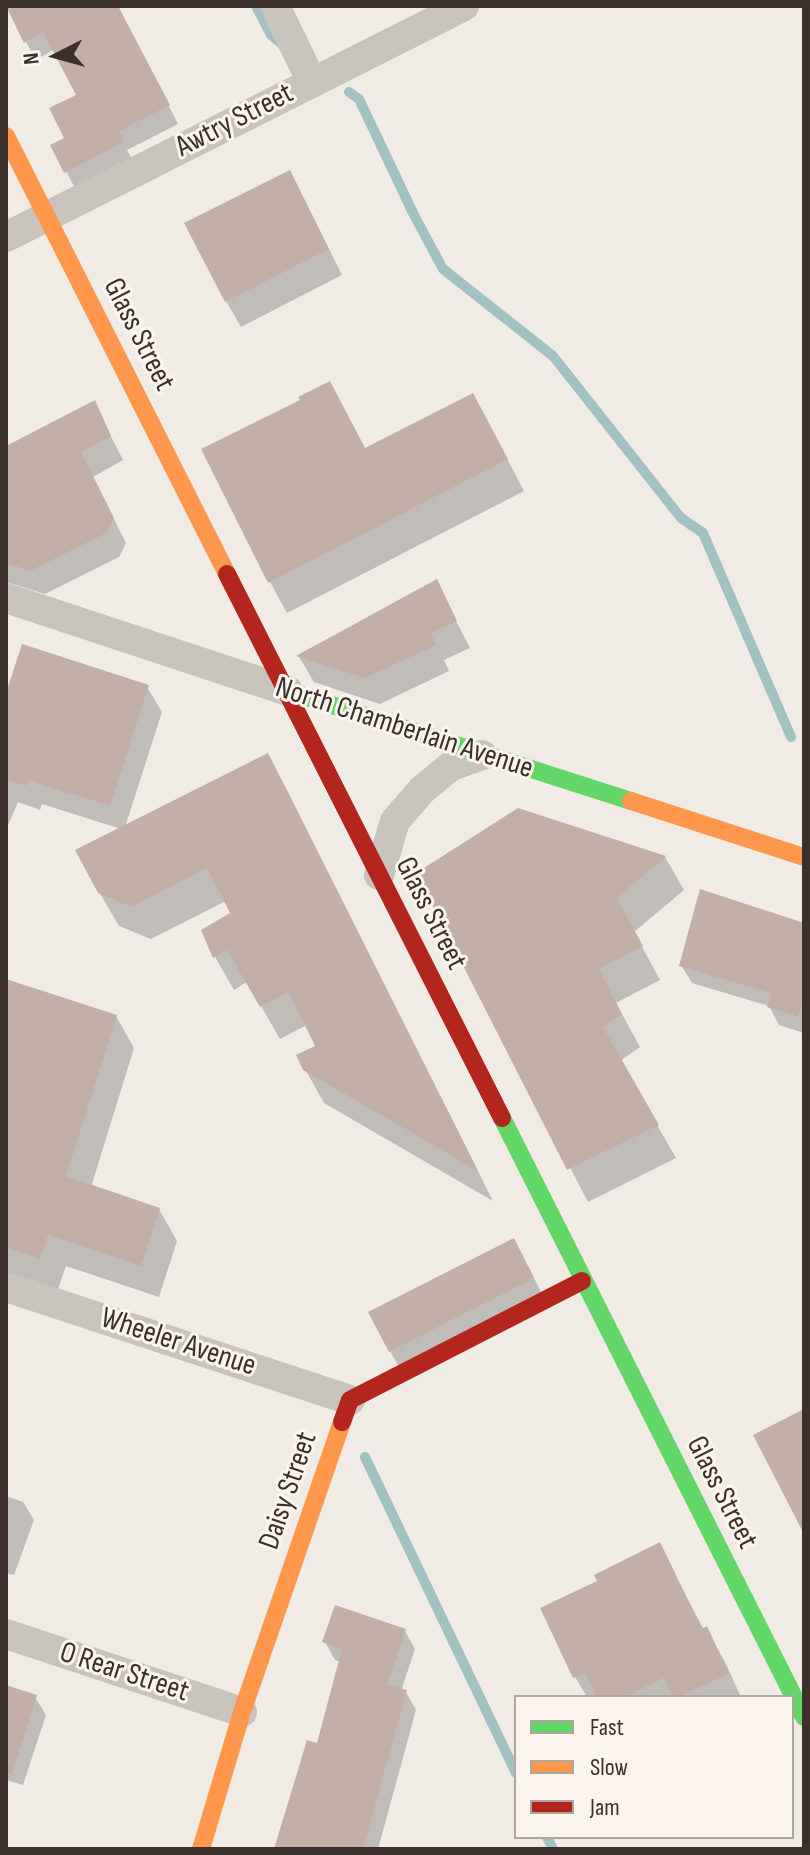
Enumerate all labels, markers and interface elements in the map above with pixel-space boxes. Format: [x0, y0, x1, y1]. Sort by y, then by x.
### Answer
north arrow [16, 16, 96, 96]
text: N [18, 51, 46, 66]
street label: Awtry Street [170, 76, 300, 166]
street label: Glass Street [94, 273, 182, 397]
street label: North Chamberlain Avenue [271, 670, 537, 788]
street label: Glass Street [386, 852, 474, 976]
street label: Wheeler Avenue [96, 1301, 260, 1385]
street label: Daisy Street [252, 1427, 326, 1555]
street label: Glass Street [677, 1431, 765, 1555]
street label: O Rear Street [55, 1635, 193, 1711]
legend [514, 1695, 794, 1839]
text: Fast [590, 1713, 624, 1742]
text: Slow [590, 1753, 628, 1782]
text: Jam [590, 1793, 620, 1822]

